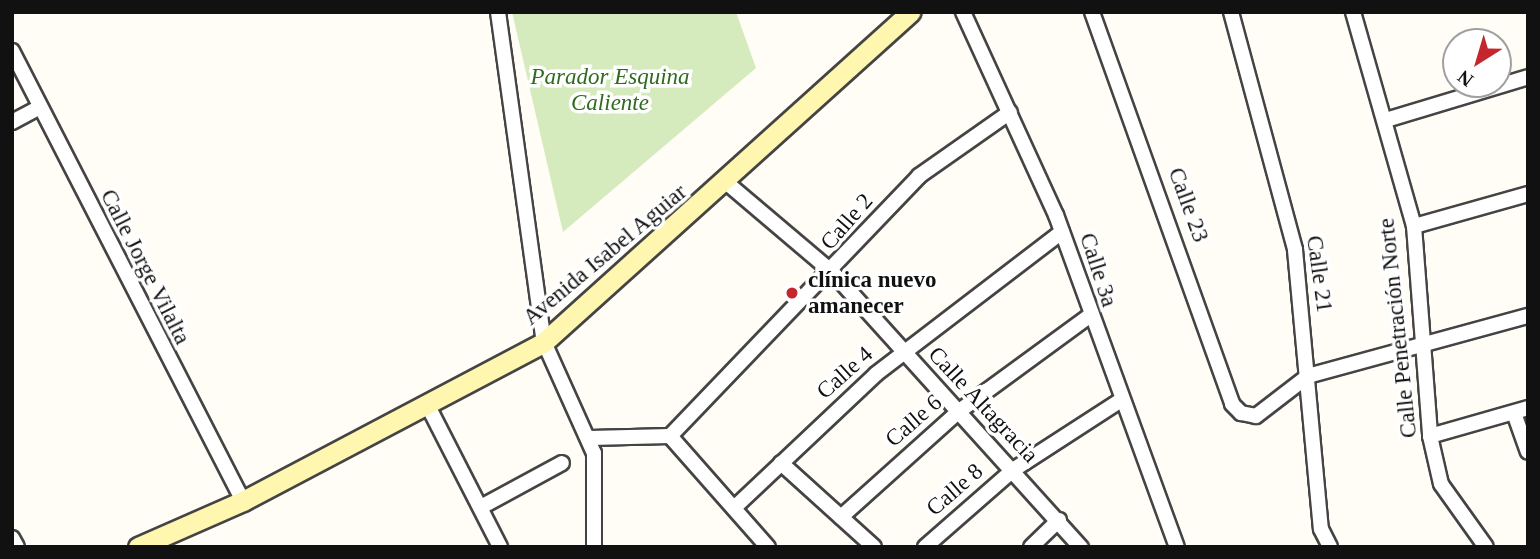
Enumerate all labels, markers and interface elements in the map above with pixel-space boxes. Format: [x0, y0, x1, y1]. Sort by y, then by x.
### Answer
north arrow [1442, 28, 1512, 98]
park label: Parador Esquina Caliente [530, 63, 690, 117]
text: N [1453, 66, 1477, 91]
street label: Calle 23 [1162, 164, 1214, 246]
street label: Avenida Isabel Aguiar [517, 178, 693, 332]
street label: Calle Jorge Vilalta [94, 185, 196, 349]
street label: Calle 2 [815, 188, 879, 256]
street label: Calle Penetración Norte [1373, 217, 1423, 439]
street label: Calle 3a [1073, 230, 1123, 310]
street label: Calle 21 [1300, 234, 1338, 314]
place label: clínica nuevo amanecer [808, 266, 936, 320]
marker: clínica nuevo amanecer [782, 283, 802, 303]
street label: Calle 4 [811, 341, 879, 405]
street label: Calle Altagracia [922, 341, 1044, 469]
street label: Calle 6 [880, 389, 948, 453]
street label: Calle 8 [921, 458, 989, 522]

